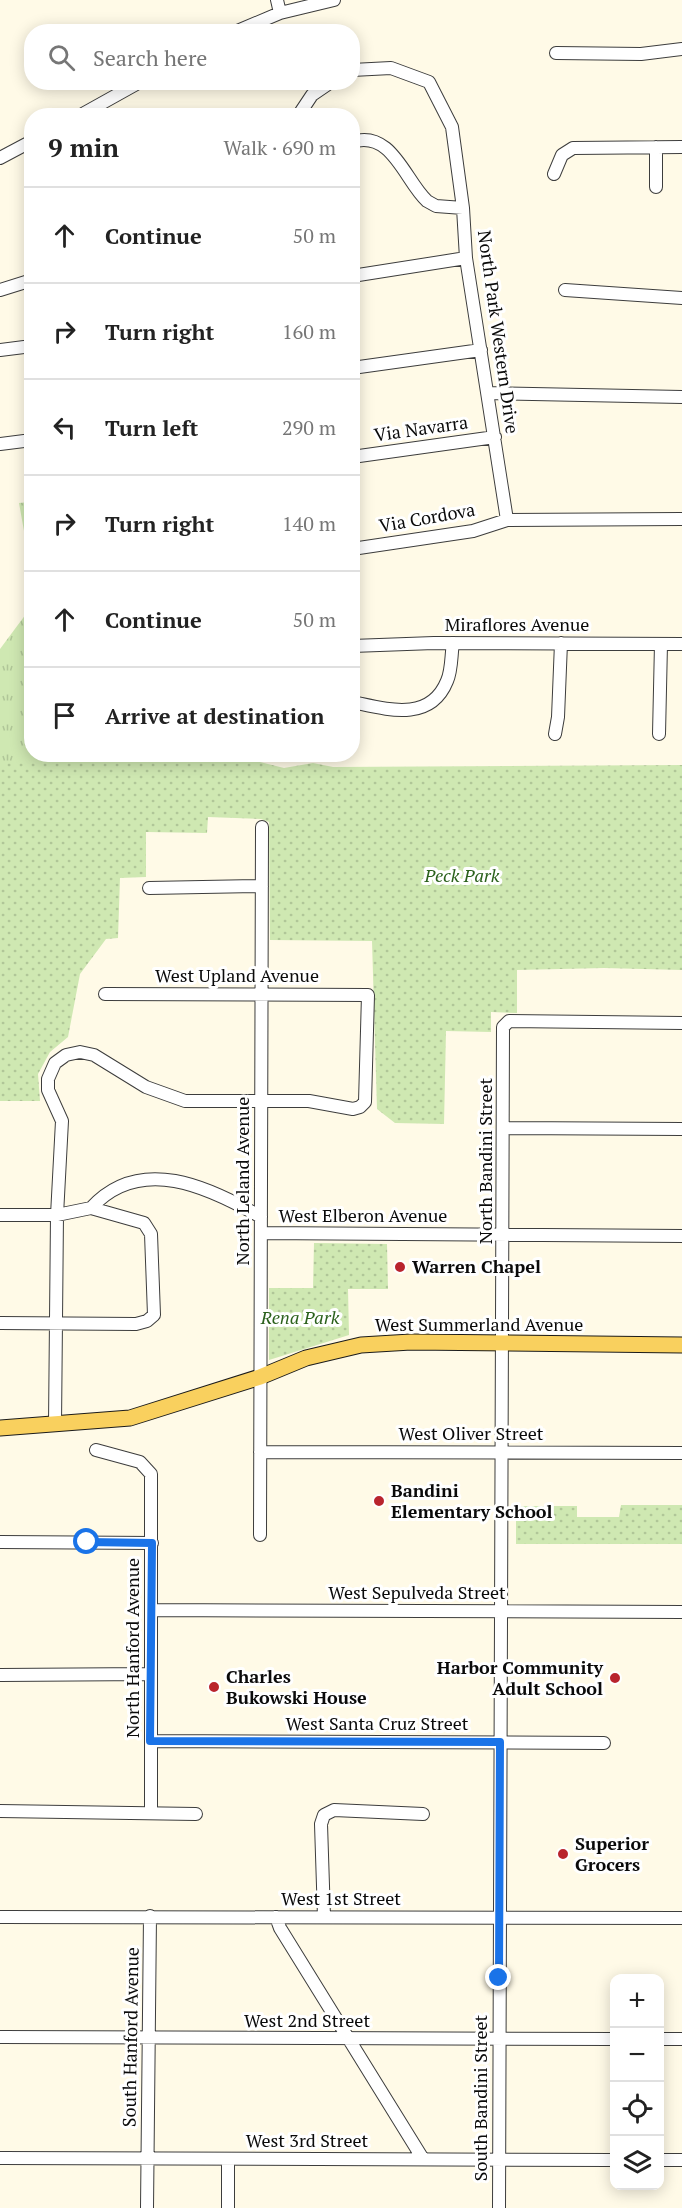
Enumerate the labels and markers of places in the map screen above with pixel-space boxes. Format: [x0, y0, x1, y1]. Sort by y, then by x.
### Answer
place label: Warren Chapel [412, 1254, 541, 1278]
marker: Warren Chapel [393, 1260, 407, 1274]
place label: Bandini Elementary School [391, 1478, 553, 1523]
marker: Bandini Elementary School [372, 1494, 386, 1508]
place label: Harbor Community Adult School [437, 1655, 603, 1700]
place label: Charles Bukowski House [226, 1664, 367, 1709]
marker: Harbor Community Adult School [608, 1671, 622, 1685]
marker: Charles Bukowski House [207, 1680, 221, 1694]
place label: Superior Grocers [575, 1831, 649, 1876]
marker: Superior Grocers [556, 1847, 570, 1861]

